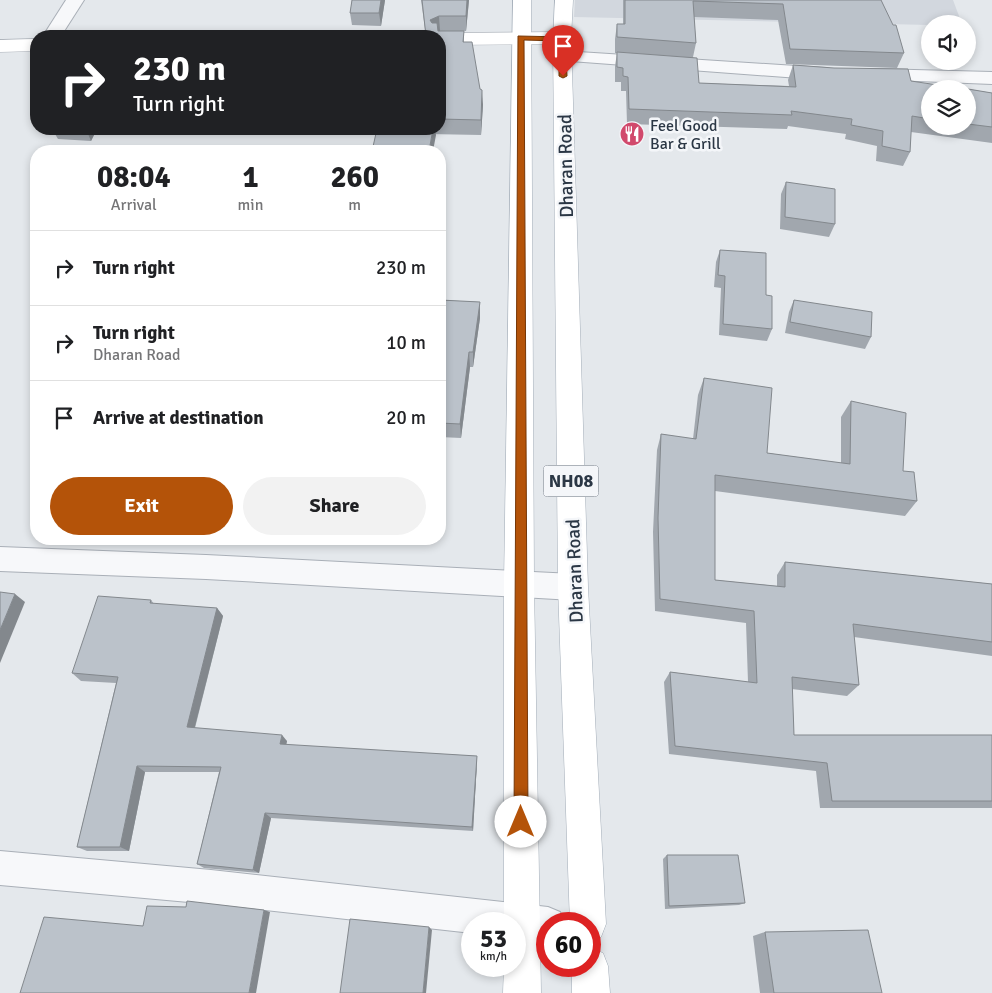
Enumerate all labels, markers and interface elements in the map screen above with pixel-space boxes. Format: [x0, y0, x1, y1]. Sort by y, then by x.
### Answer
map controls [921, 15, 976, 135]
button: sound [921, 15, 976, 70]
pin [542, 25, 584, 76]
icon: arrive [549, 32, 577, 60]
text: 230 m [133, 47, 226, 90]
icon: right [50, 50, 115, 115]
button: layers [921, 80, 976, 135]
text: Turn right [133, 90, 225, 117]
street label: Dharan Road [553, 114, 579, 218]
place label: Feel Good Bar & Grill [650, 116, 721, 154]
restaurant icon: Feel Good Bar & Grill [619, 121, 645, 147]
text: 08:04 [97, 159, 171, 196]
text: 1 [242, 159, 259, 196]
text: 260 [330, 159, 379, 196]
text: Arrival [111, 195, 157, 215]
text: min [238, 195, 263, 215]
text: m [348, 195, 361, 215]
icon: right [50, 254, 78, 282]
text: Turn right [93, 256, 175, 280]
text: 230 m [376, 256, 426, 280]
text: Turn right [93, 321, 175, 345]
icon: right [50, 329, 78, 357]
text: 10 m [386, 331, 426, 355]
text: Dharan Road [93, 345, 181, 365]
icon: arrive [50, 404, 78, 432]
text: Arrive at destination [93, 406, 264, 430]
text: 20 m [386, 406, 426, 430]
road number: NH08 [544, 466, 598, 496]
button: Exit [50, 477, 233, 535]
button: Share [243, 477, 426, 535]
street label: Dharan Road [561, 519, 589, 623]
position arrow [494, 795, 546, 847]
speed limit sign: 60 [536, 912, 601, 977]
text: 53 [480, 923, 507, 954]
text: km/h [480, 949, 507, 964]

